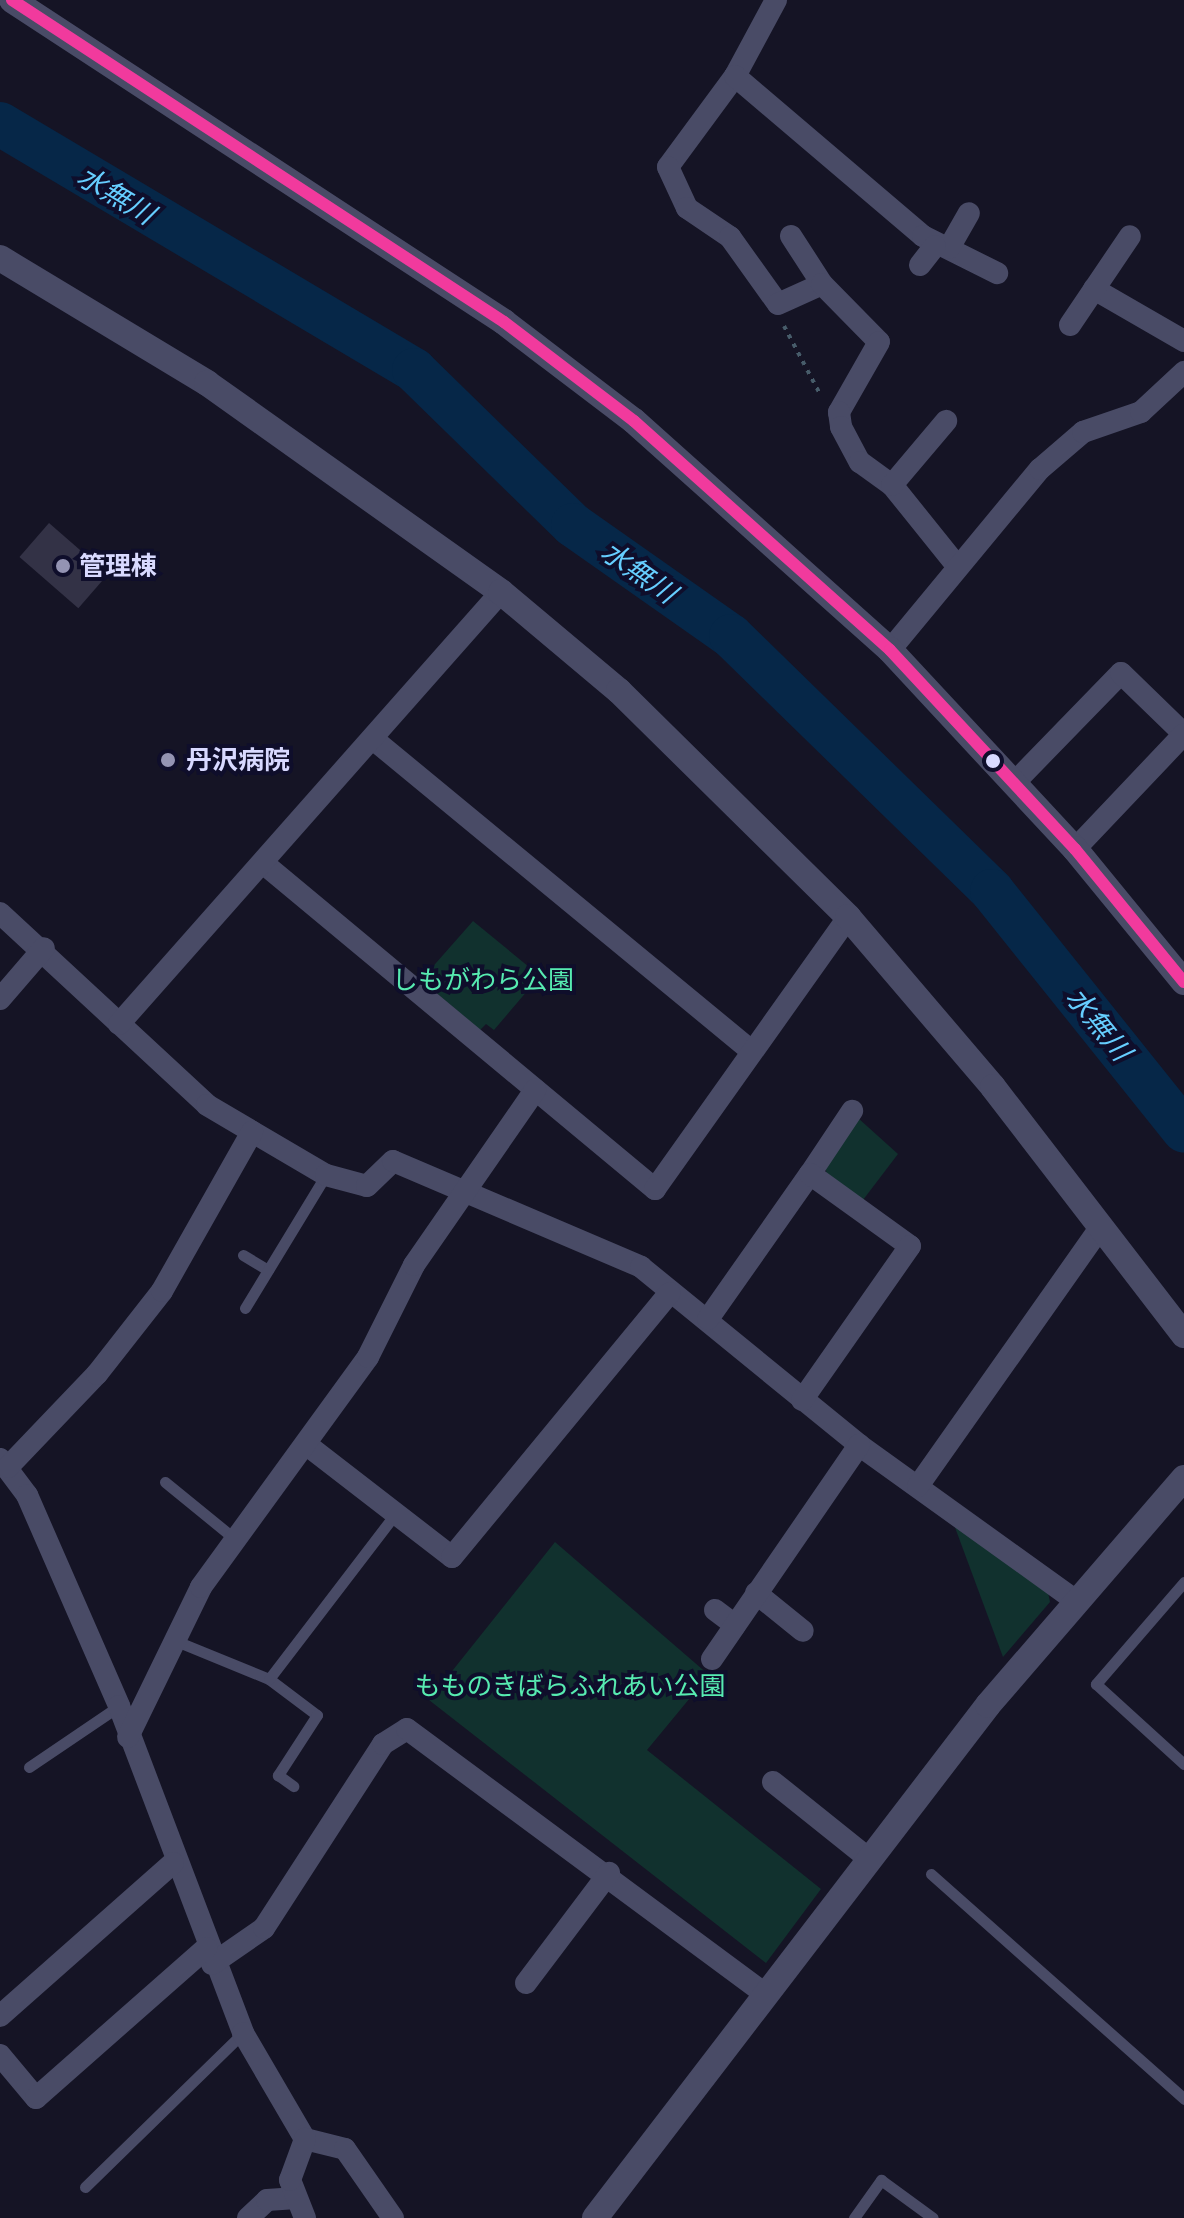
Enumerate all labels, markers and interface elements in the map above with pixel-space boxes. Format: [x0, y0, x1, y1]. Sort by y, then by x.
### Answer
water label: 水無川 [71, 159, 161, 231]
water label: 水無川 [595, 534, 683, 610]
place label: 管理棟 [79, 550, 157, 582]
marker: 管理棟 [54, 557, 72, 575]
place label: 丹沢病院 [186, 744, 290, 776]
marker: 丹沢病院 [157, 749, 179, 771]
unlabelled marker [985, 753, 1001, 769]
park label: しもがわら公園 [392, 964, 574, 996]
water label: 水無川 [1060, 981, 1138, 1067]
park label: もものきばらふれあい公園 [414, 1670, 726, 1702]

